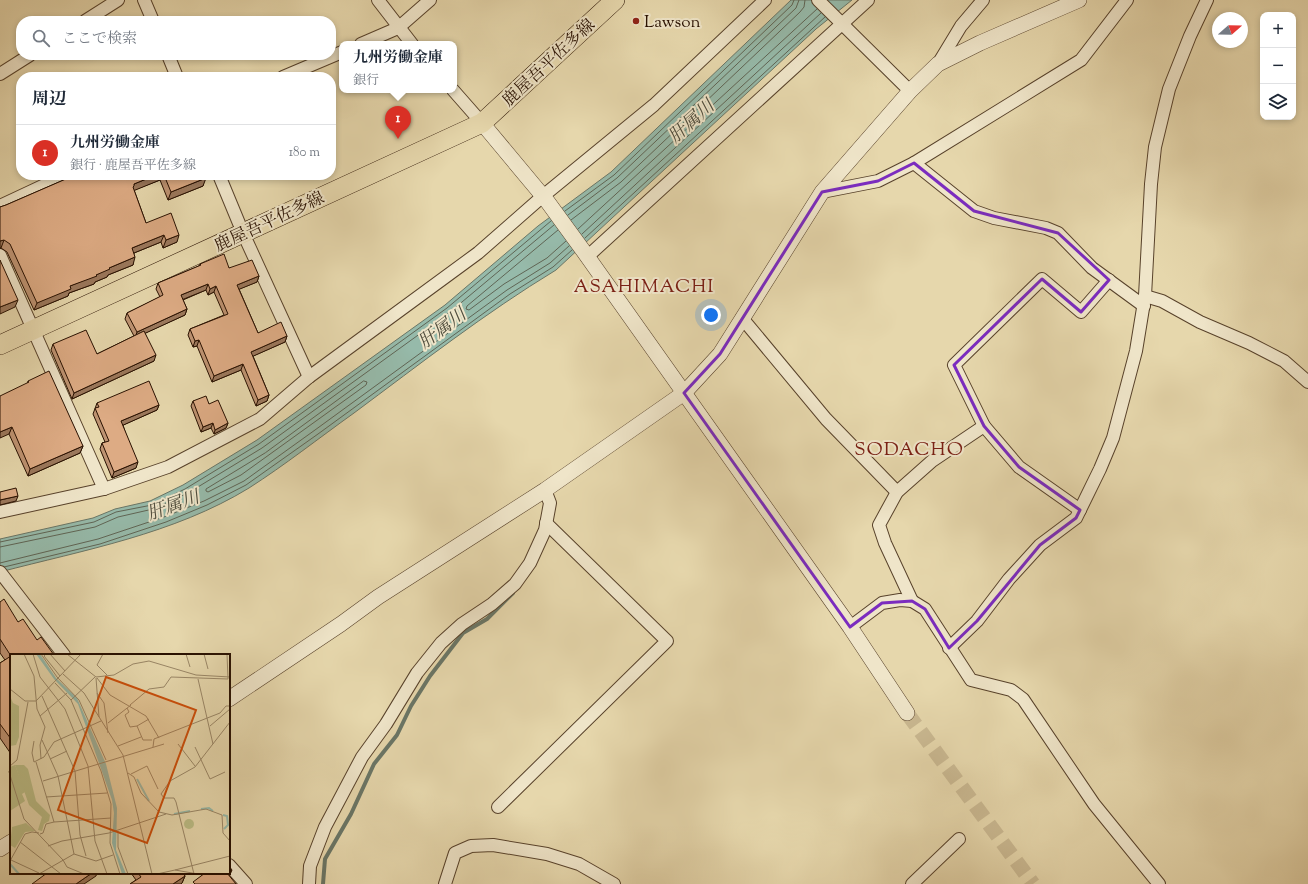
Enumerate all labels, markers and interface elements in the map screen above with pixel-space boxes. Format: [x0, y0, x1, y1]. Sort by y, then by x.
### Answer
place label: Lawson [644, 11, 701, 35]
north arrow [1212, 12, 1248, 48]
map controls [1260, 12, 1296, 120]
button: + [1260, 12, 1296, 48]
street label: 鹿屋吾平佐多線 [498, 14, 601, 113]
search box [16, 16, 336, 60]
marker: Lawson [631, 16, 641, 26]
icon: search [30, 27, 52, 49]
text: ここで検索 [62, 29, 137, 50]
popup [339, 41, 457, 93]
text: 九州労働金庫 [353, 48, 443, 69]
button: − [1260, 48, 1296, 84]
text: 銀行 [353, 72, 379, 90]
button: layers [1260, 84, 1296, 120]
text: 周辺 [32, 88, 66, 112]
water label: 肝属川 [664, 93, 723, 150]
pin: 1 [385, 106, 411, 139]
text: 九州労働金庫 [70, 133, 160, 154]
text: 1 [43, 144, 47, 162]
text: 180 m [289, 144, 320, 162]
text: 銀行 · 鹿屋吾平佐多線 [70, 157, 196, 175]
street label: 鹿屋吾平佐多線 [211, 187, 329, 259]
district label: ASAHIMACHI [573, 274, 715, 301]
water label: 肝属川 [414, 302, 474, 356]
your location [701, 305, 721, 325]
district label: SODACHO [854, 437, 964, 464]
water label: 肝属川 [144, 485, 205, 528]
inset map [10, 654, 230, 874]

